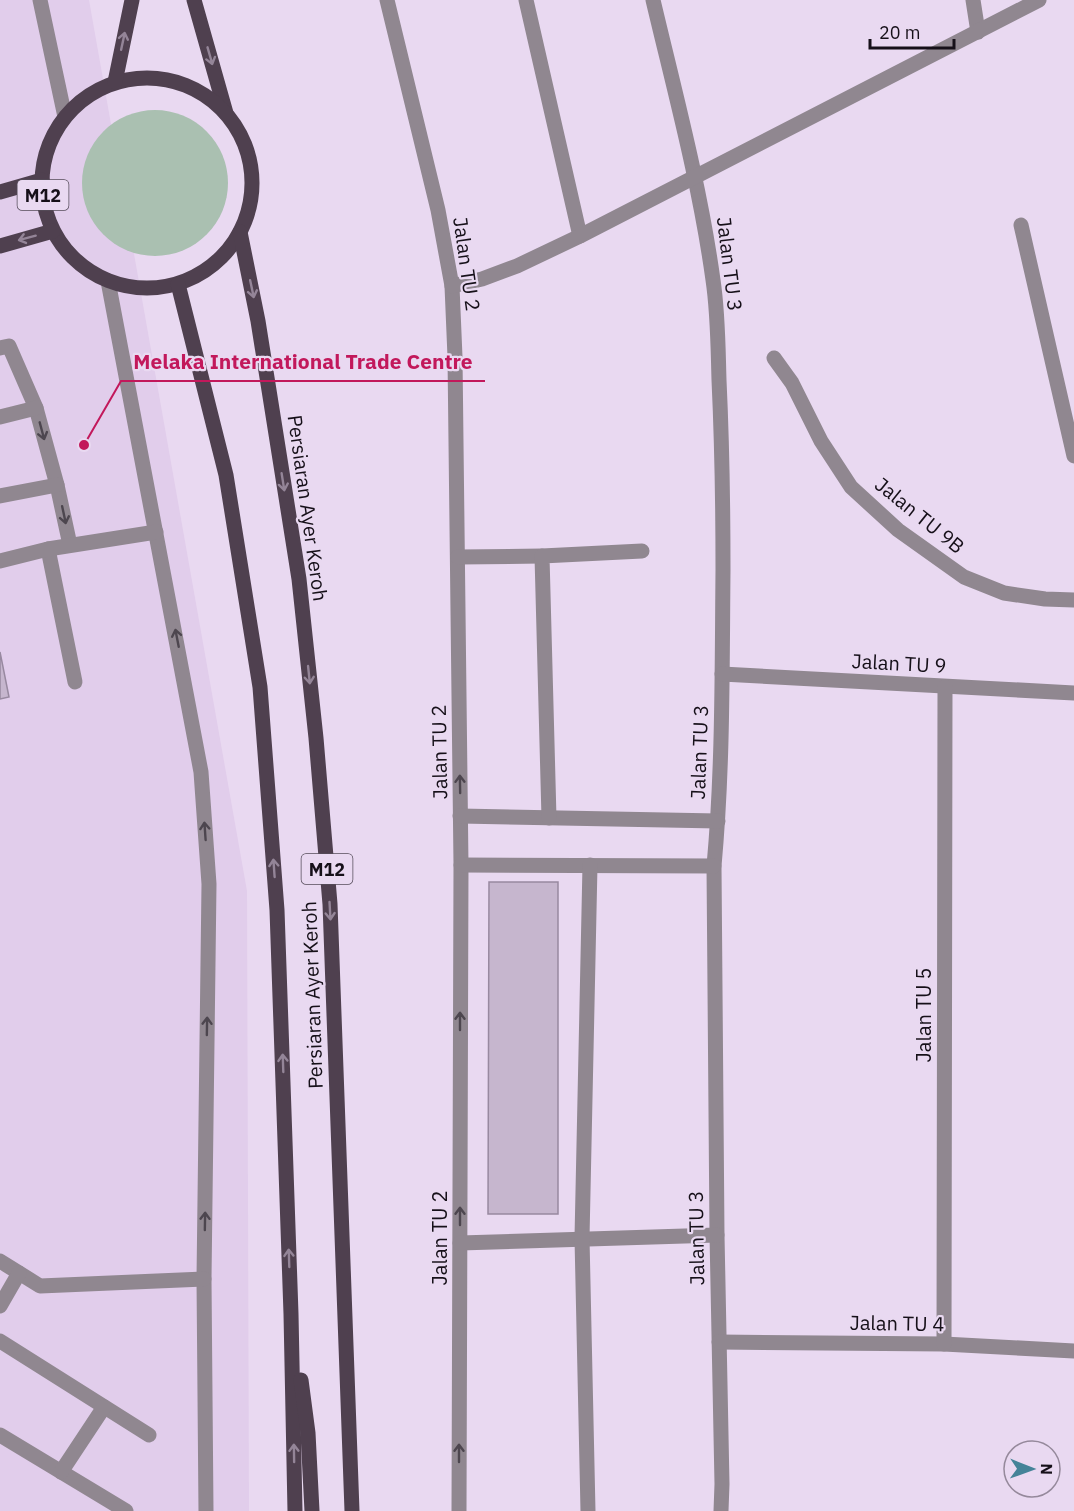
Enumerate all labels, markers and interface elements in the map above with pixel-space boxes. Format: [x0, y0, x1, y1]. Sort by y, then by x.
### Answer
scale bar [870, 12, 954, 50]
text: 20 m [879, 21, 921, 44]
one-way arrow [118, 32, 129, 51]
one-way arrow [205, 46, 216, 65]
road number: M12 [18, 180, 68, 210]
street label: Jalan TU 2 [447, 215, 487, 313]
street label: Jalan TU 3 [711, 215, 749, 313]
one-way arrow [18, 233, 37, 244]
one-way arrow [247, 279, 258, 299]
callout: Melaka International Trade Centre [121, 342, 485, 381]
text: Melaka International Trade Centre [133, 347, 473, 375]
street label: Persiaran Ayer Keroh [282, 413, 334, 603]
one-way arrow [37, 421, 49, 440]
one-way arrow [278, 471, 289, 491]
street label: Jalan TU 9B [870, 471, 970, 559]
one-way arrow [59, 505, 70, 525]
one-way arrow [171, 629, 182, 649]
street label: Jalan TU 9 [851, 647, 947, 679]
one-way arrow [304, 665, 315, 685]
street label: Jalan TU 2 [425, 704, 453, 800]
street label: Jalan TU 3 [684, 704, 714, 800]
one-way arrow [454, 774, 466, 794]
one-way arrow [199, 822, 210, 842]
road number: M12 [302, 854, 352, 884]
one-way arrow [268, 858, 279, 878]
street label: Persiaran Ayer Keroh [295, 901, 329, 1089]
one-way arrow [325, 901, 336, 921]
street label: Jalan TU 5 [910, 968, 937, 1062]
one-way arrow [454, 1011, 466, 1031]
one-way arrow [201, 1016, 213, 1036]
one-way arrow [277, 1053, 288, 1073]
street label: Jalan TU 3 [682, 1190, 710, 1286]
street label: Jalan TU 2 [426, 1191, 453, 1285]
one-way arrow [454, 1206, 466, 1226]
one-way arrow [199, 1211, 211, 1231]
one-way arrow [284, 1248, 295, 1268]
street label: Jalan TU 4 [849, 1309, 945, 1337]
north arrow [1002, 1439, 1062, 1499]
one-way arrow [288, 1443, 300, 1463]
one-way arrow [453, 1443, 465, 1463]
text: N [1037, 1463, 1057, 1475]

